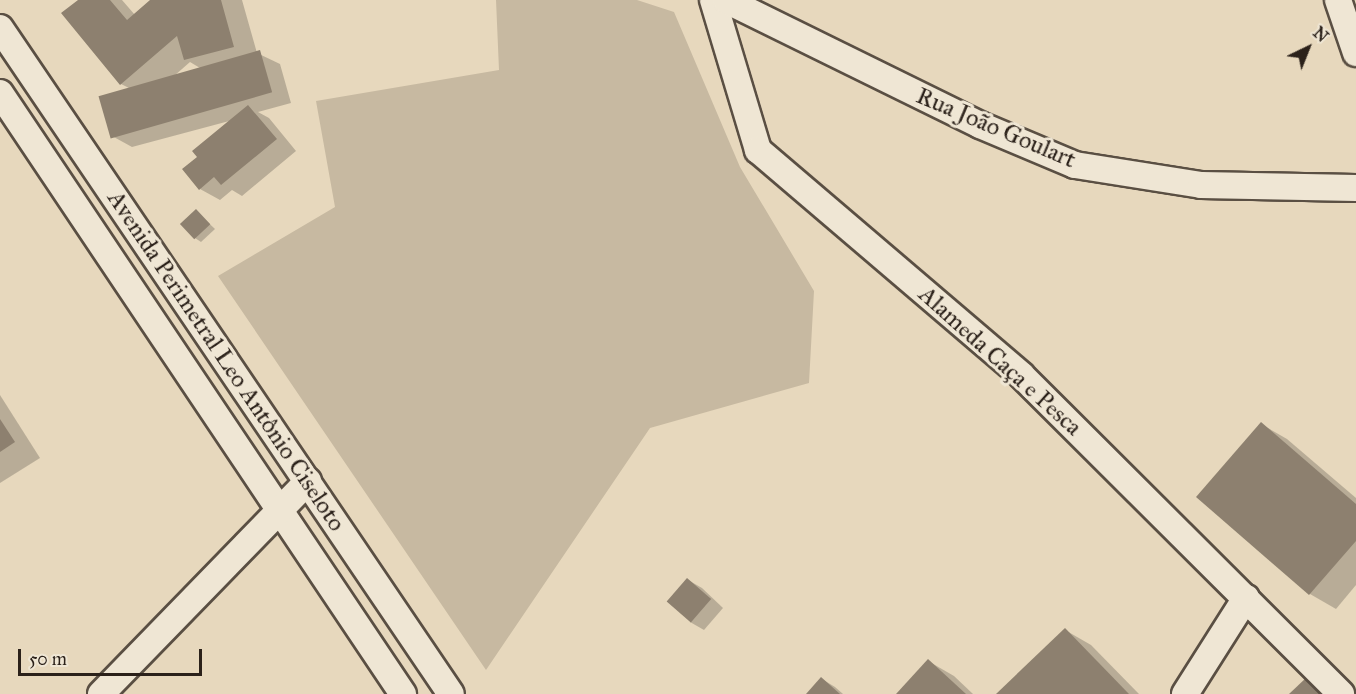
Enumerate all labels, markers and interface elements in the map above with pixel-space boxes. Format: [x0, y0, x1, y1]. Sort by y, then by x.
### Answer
north arrow [1278, 18, 1338, 78]
text: N [1309, 23, 1332, 46]
street label: Rua João Goulart [912, 81, 1080, 175]
street label: Avenida Perimetral Leo Antônio Ciseloto [101, 185, 351, 537]
street label: Alameda Caça e Pesca [913, 280, 1087, 442]
scale bar [21, 637, 206, 675]
text: 50 m [29, 648, 67, 670]

